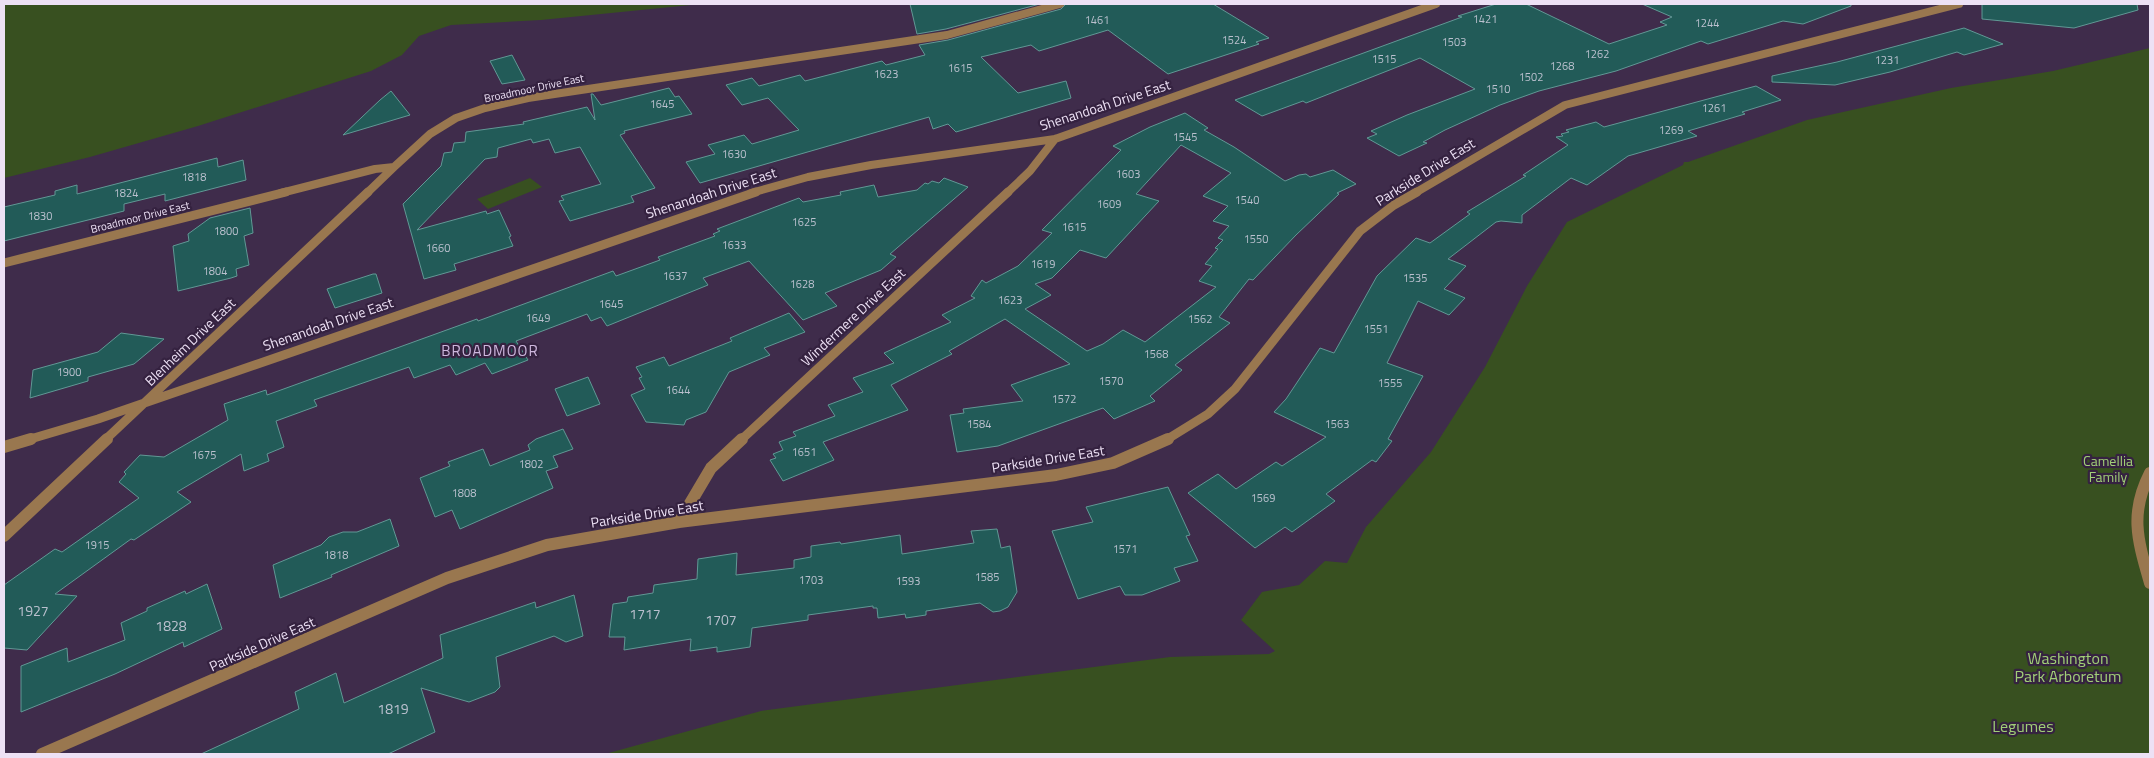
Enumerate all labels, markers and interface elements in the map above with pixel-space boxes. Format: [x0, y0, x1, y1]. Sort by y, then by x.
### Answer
house number: 1421 [1473, 11, 1497, 27]
house number: 1461 [1085, 12, 1109, 28]
house number: 1244 [1695, 15, 1719, 31]
house number: 1524 [1222, 32, 1246, 48]
house number: 1503 [1442, 34, 1466, 50]
house number: 1262 [1585, 46, 1609, 62]
house number: 1515 [1372, 51, 1396, 67]
house number: 1231 [1875, 52, 1899, 68]
house number: 1268 [1550, 58, 1574, 74]
house number: 1615 [948, 60, 972, 76]
house number: 1623 [874, 66, 898, 82]
house number: 1502 [1519, 69, 1543, 85]
street label: Broadmoor Drive East [483, 70, 586, 106]
street label: Shenandoah Drive East [1037, 73, 1173, 136]
house number: 1510 [1486, 81, 1510, 97]
house number: 1645 [650, 96, 674, 112]
house number: 1261 [1702, 100, 1726, 116]
house number: 1269 [1659, 122, 1683, 138]
house number: 1545 [1173, 129, 1197, 145]
street label: Parkside Drive East [1371, 132, 1479, 211]
house number: 1630 [722, 146, 746, 162]
street label: Shenandoah Drive East [643, 161, 779, 224]
house number: 1603 [1116, 166, 1140, 182]
house number: 1818 [182, 169, 206, 185]
house number: 1824 [114, 185, 138, 201]
house number: 1540 [1235, 192, 1259, 208]
house number: 1609 [1097, 196, 1121, 212]
street label: Broadmoor Drive East [89, 197, 191, 237]
house number: 1830 [28, 208, 52, 224]
house number: 1625 [792, 214, 816, 230]
house number: 1615 [1062, 219, 1086, 235]
house number: 1800 [214, 223, 238, 239]
house number: 1550 [1244, 231, 1268, 247]
house number: 1633 [722, 237, 746, 253]
house number: 1660 [426, 240, 450, 256]
house number: 1619 [1031, 256, 1055, 272]
house number: 1804 [203, 263, 227, 279]
street label: Windermere Drive East [796, 263, 910, 371]
house number: 1637 [663, 268, 687, 284]
house number: 1535 [1403, 270, 1427, 286]
house number: 1628 [790, 276, 814, 292]
street label: Shenandoah Drive East [260, 291, 396, 356]
house number: 1623 [998, 292, 1022, 308]
street label: Blenheim Drive East [140, 293, 240, 390]
house number: 1645 [599, 296, 623, 312]
house number: 1649 [526, 310, 550, 326]
house number: 1562 [1188, 311, 1212, 327]
house number: 1551 [1364, 321, 1388, 337]
district label: BROADMOOR [441, 339, 539, 362]
house number: 1568 [1144, 346, 1168, 362]
house number: 1900 [57, 364, 81, 380]
house number: 1570 [1099, 373, 1123, 389]
house number: 1555 [1378, 375, 1402, 391]
house number: 1644 [666, 382, 690, 398]
house number: 1572 [1052, 391, 1076, 407]
house number: 1584 [967, 416, 991, 432]
house number: 1563 [1325, 416, 1349, 432]
street label: Parkside Drive East [990, 439, 1106, 478]
house number: 1651 [792, 444, 816, 460]
house number: 1675 [192, 447, 216, 463]
park label: Camellia Family [2083, 450, 2133, 487]
house number: 1802 [519, 456, 543, 472]
house number: 1808 [452, 485, 476, 501]
house number: 1569 [1251, 490, 1275, 506]
street label: Parkside Drive East [589, 494, 705, 533]
house number: 1915 [85, 537, 109, 553]
house number: 1571 [1113, 541, 1137, 557]
house number: 1818 [324, 547, 348, 563]
house number: 1585 [975, 569, 999, 585]
house number: 1703 [799, 572, 823, 588]
house number: 1593 [896, 573, 920, 589]
house number: 1927 [17, 600, 49, 621]
house number: 1717 [629, 603, 661, 624]
house number: 1707 [705, 609, 737, 630]
street label: Parkside Drive East [206, 611, 318, 676]
house number: 1828 [155, 615, 187, 636]
park label: Washington Park Arboretum [2015, 646, 2121, 688]
house number: 1819 [377, 698, 409, 719]
park label: Legumes [1992, 714, 2054, 738]

